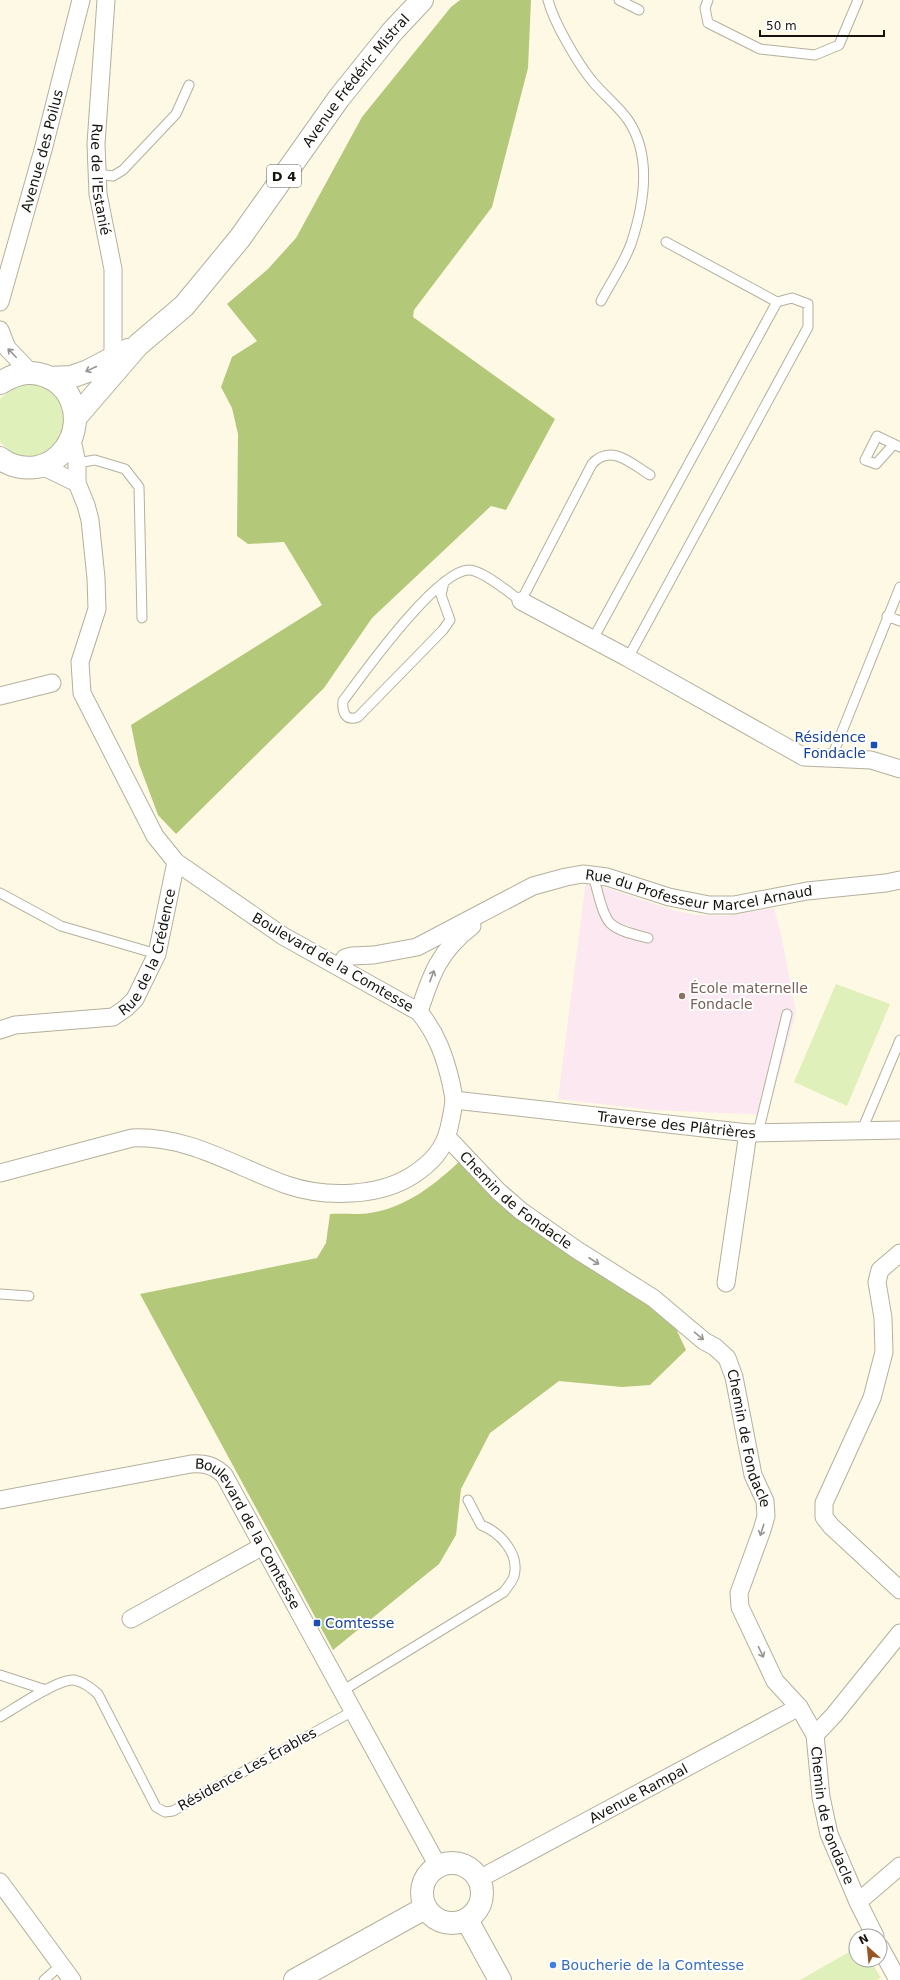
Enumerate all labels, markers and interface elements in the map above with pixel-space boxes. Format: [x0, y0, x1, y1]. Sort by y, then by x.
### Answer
street label: Avenue Frédéric Mistral [299, 11, 413, 150]
scale bar [760, 12, 884, 38]
text: 50 m [766, 19, 797, 33]
street label: Avenue des Poilus [18, 88, 66, 214]
street label: Rue de l'Estanié [88, 123, 114, 237]
road number: D 4 [267, 165, 301, 187]
one-way arrow [7, 348, 17, 358]
one-way arrow [85, 366, 97, 373]
place label: Résidence Fondacle [794, 729, 866, 761]
marker: Résidence Fondacle [869, 740, 879, 750]
street label: Rue du Professeur Marcel Arnaud [584, 866, 813, 913]
street label: Rue de la Crédence [116, 887, 178, 1019]
street label: Boulevard de la Comtesse [250, 909, 416, 1015]
one-way arrow [428, 970, 436, 982]
place label: École maternelle Fondacle [690, 980, 808, 1012]
marker: École maternelle Fondacle [677, 991, 687, 1001]
street label: Traverse des Plâtrières [596, 1108, 756, 1141]
street label: Chemin de Fondacle [457, 1148, 575, 1252]
one-way arrow [588, 1257, 599, 1265]
one-way arrow [694, 1332, 704, 1341]
street label: Chemin de Fondacle [724, 1367, 773, 1508]
street label: Boulevard de la Comtesse [195, 1456, 304, 1612]
one-way arrow [758, 1524, 765, 1537]
place label: Comtesse [325, 1615, 394, 1631]
marker: Comtesse [312, 1618, 322, 1628]
one-way arrow [758, 1645, 765, 1657]
street label: Résidence Les Érables [175, 1724, 319, 1814]
street label: Chemin de Fondacle [808, 1745, 858, 1887]
street label: Avenue Rampal [586, 1760, 690, 1826]
north arrow [848, 1928, 888, 1968]
text: N [857, 1932, 871, 1947]
place label: Boucherie de la Comtesse [561, 1957, 744, 1973]
marker: Boucherie de la Comtesse [548, 1960, 558, 1970]

